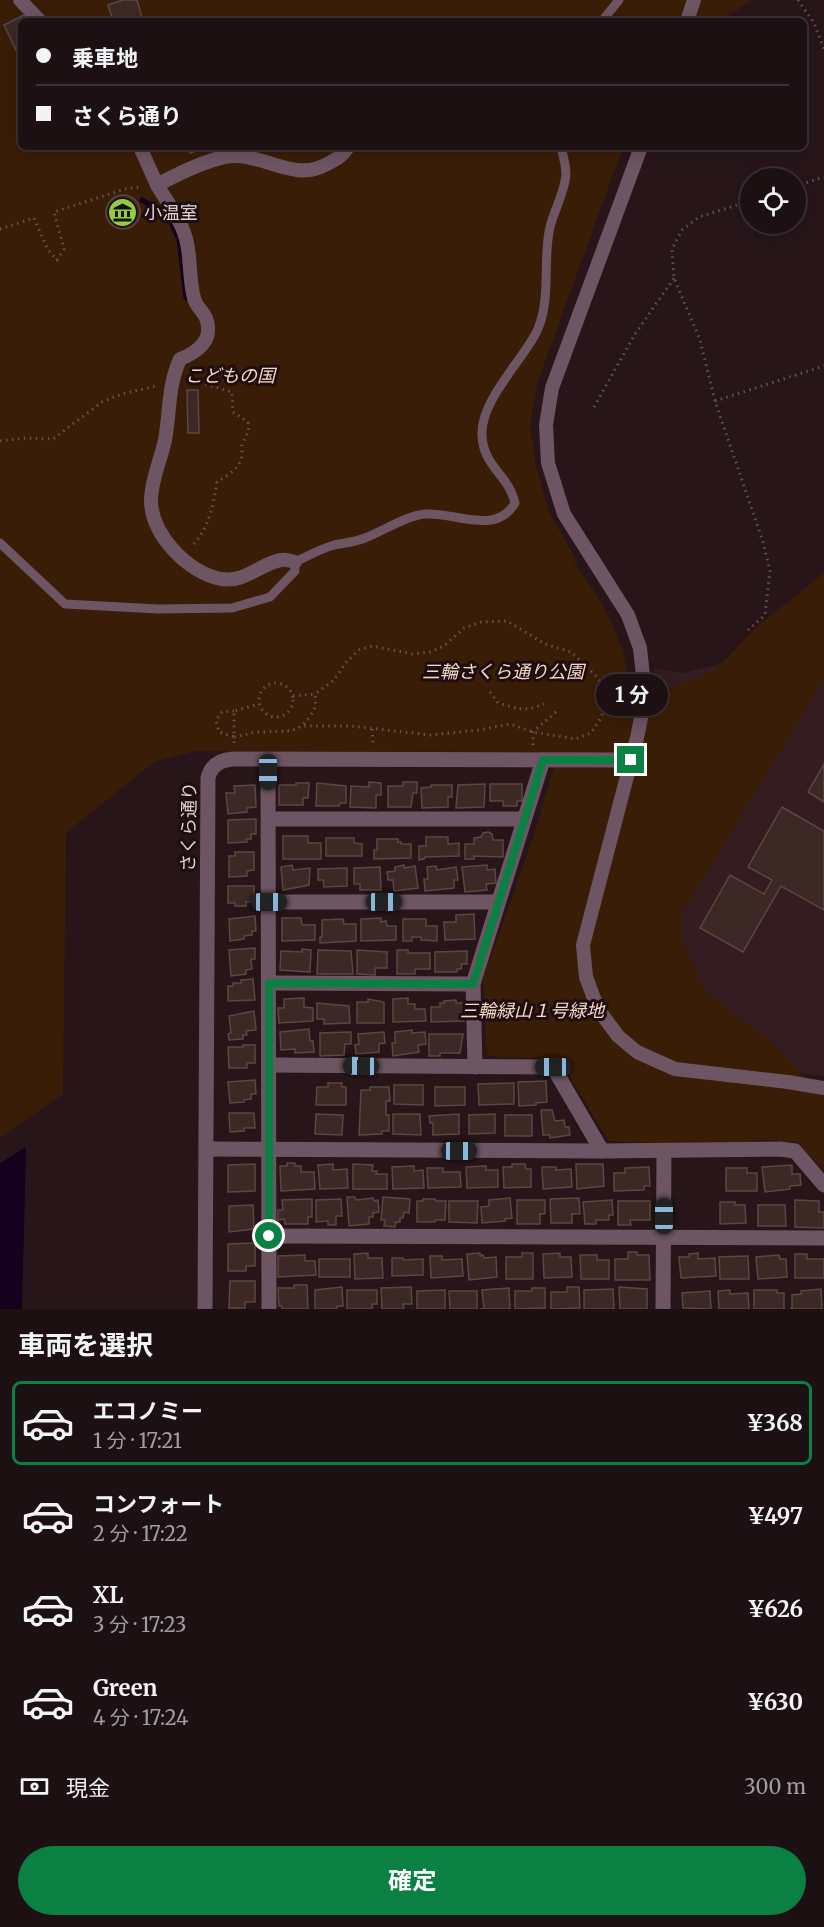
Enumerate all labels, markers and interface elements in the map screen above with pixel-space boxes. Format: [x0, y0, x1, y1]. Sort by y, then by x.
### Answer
text: 乗車地 [72, 44, 138, 72]
text: さくら通り [72, 102, 182, 130]
map controls [740, 168, 806, 234]
button: locate [740, 168, 806, 234]
museum icon: 小温室 [107, 197, 139, 229]
place label: 小温室 [144, 201, 198, 224]
park label: こどもの国 [185, 364, 278, 387]
park label: 三輪さくら通り公園 [422, 660, 587, 683]
callout: 1 分 [595, 673, 667, 715]
text: 1 分 [615, 682, 649, 707]
route end [617, 746, 644, 773]
car [259, 754, 277, 790]
street label: さくら通り [176, 782, 201, 872]
car [251, 893, 287, 911]
car [366, 893, 402, 911]
park label: 三輪緑山１号緑地 [460, 999, 606, 1022]
car [343, 1057, 379, 1075]
car [535, 1058, 571, 1076]
car [441, 1142, 477, 1160]
car [655, 1198, 673, 1234]
route start [255, 1222, 282, 1249]
text: 車両を選択 [18, 1328, 153, 1362]
icon: car [21, 1396, 75, 1450]
text: エコノミー [93, 1397, 203, 1425]
text: ¥368 [747, 1409, 803, 1437]
text: 1 分 · 17:21 [93, 1428, 182, 1453]
icon: car [21, 1489, 75, 1543]
text: コンフォート [93, 1490, 224, 1518]
text: ¥497 [747, 1502, 803, 1530]
text: 2 分 · 17:22 [93, 1521, 188, 1546]
text: XL [93, 1581, 123, 1609]
icon: car [21, 1582, 75, 1636]
text: ¥626 [747, 1595, 803, 1623]
text: 3 分 · 17:23 [93, 1612, 186, 1637]
text: Green [93, 1674, 157, 1702]
icon: car [21, 1675, 75, 1729]
text: ¥630 [747, 1688, 803, 1716]
text: 4 分 · 17:24 [93, 1705, 188, 1730]
icon: cash [18, 1770, 51, 1803]
text: 現金 [66, 1774, 110, 1802]
text: 300 m [744, 1774, 806, 1799]
button: 確定 [18, 1846, 806, 1915]

